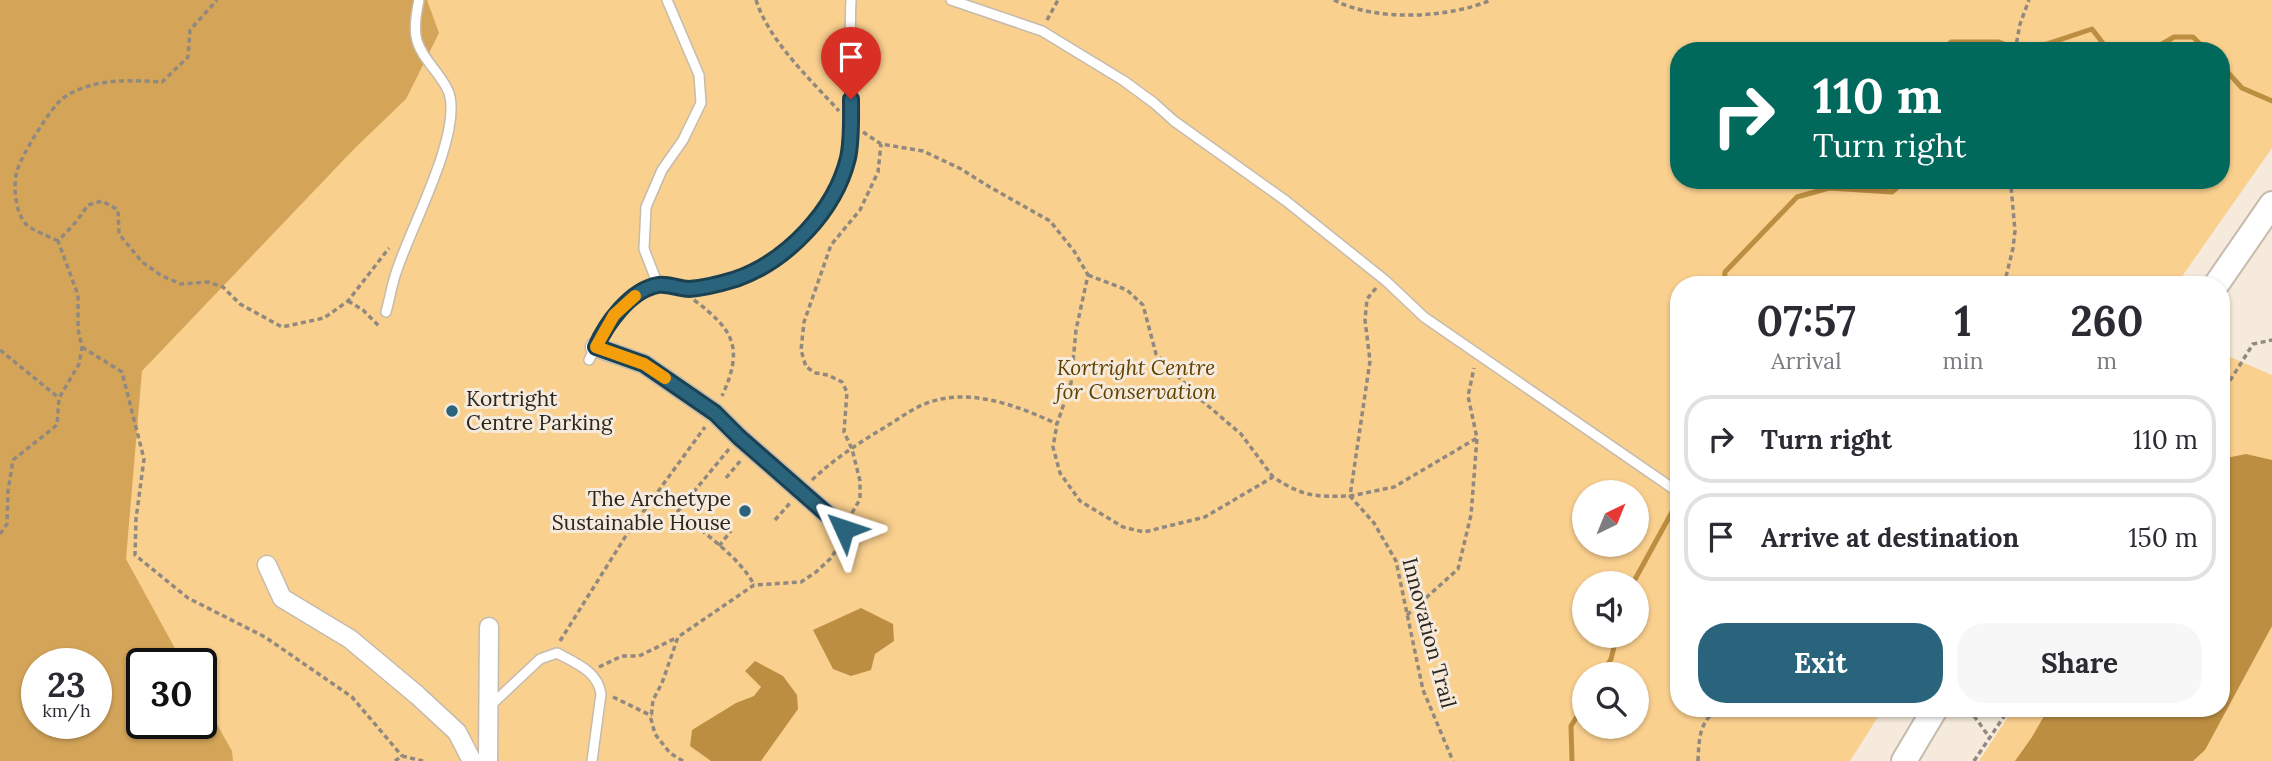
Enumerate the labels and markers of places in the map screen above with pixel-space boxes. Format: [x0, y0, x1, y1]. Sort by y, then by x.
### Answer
pin [821, 27, 881, 99]
place label: Kortright Centre Parking [466, 385, 613, 436]
marker: Kortright Centre Parking [444, 403, 460, 419]
place label: The Archetype Sustainable House [552, 485, 731, 536]
marker: The Archetype Sustainable House [737, 503, 753, 519]

